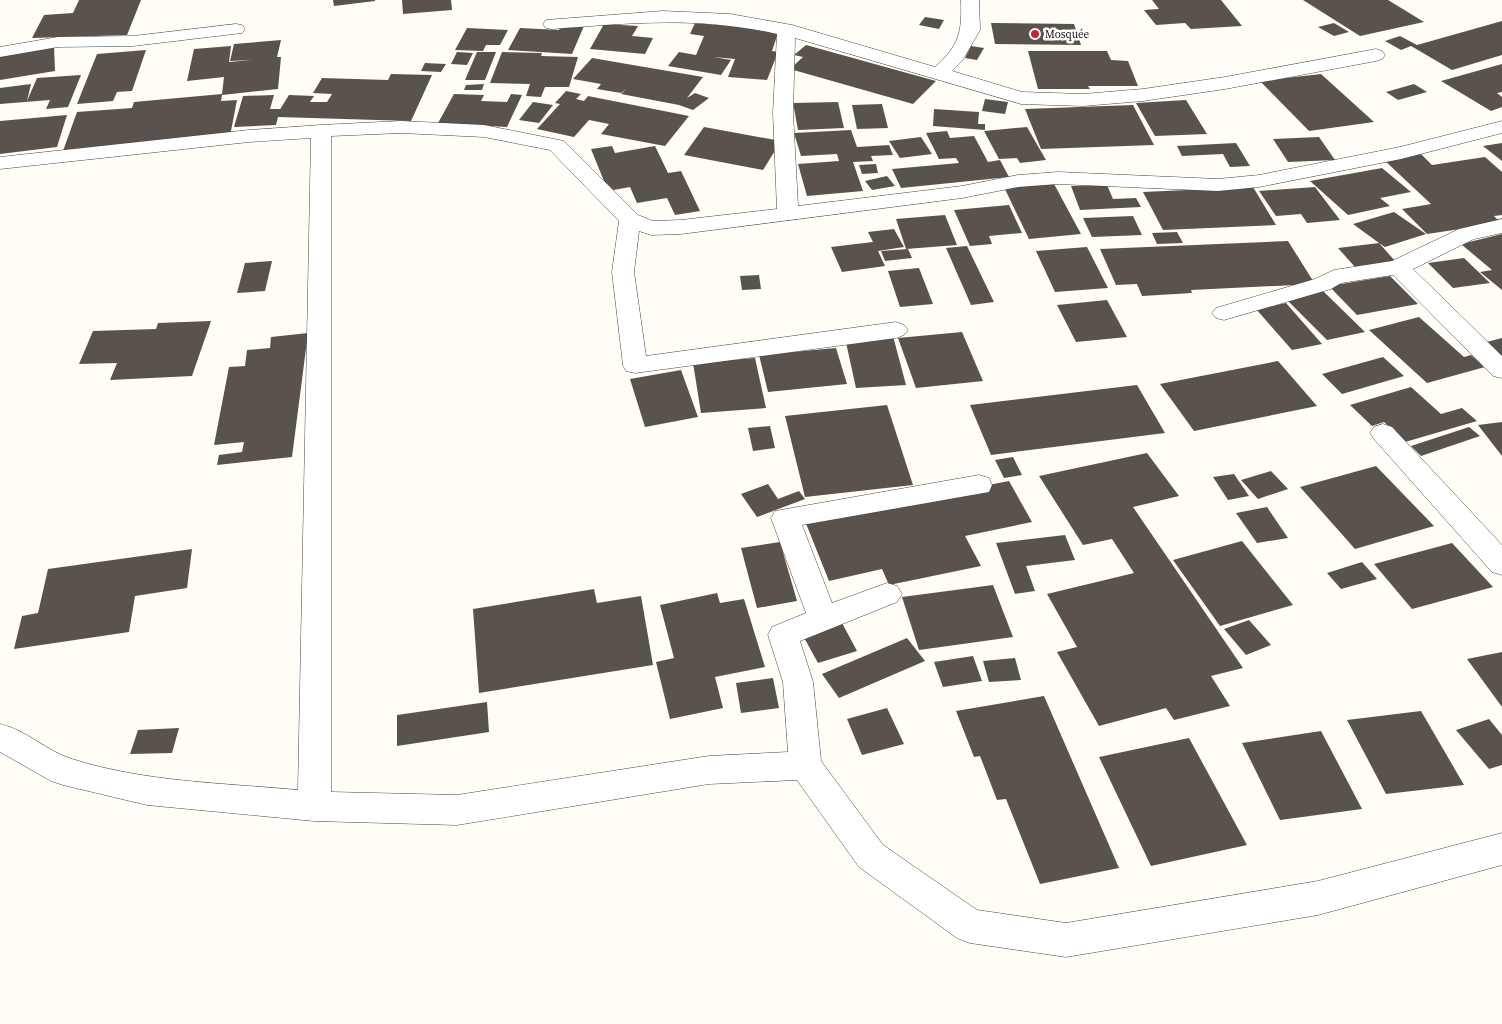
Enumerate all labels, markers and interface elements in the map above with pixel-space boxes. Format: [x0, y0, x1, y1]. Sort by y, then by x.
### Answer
place label: Mosquée [1045, 27, 1090, 42]
marker: Mosquée [1029, 28, 1041, 40]

